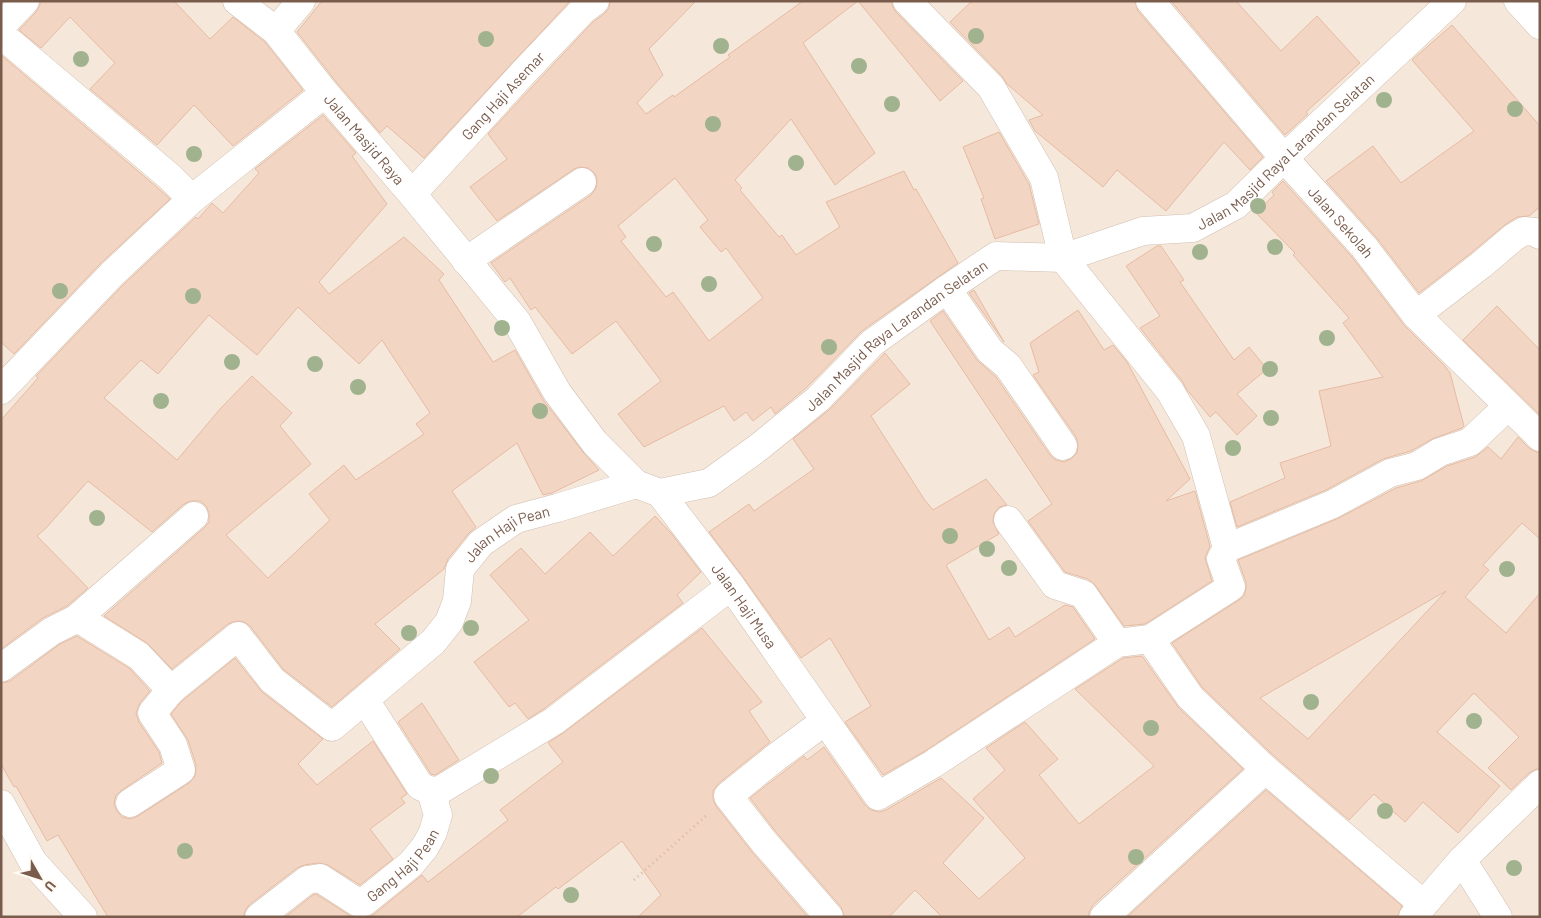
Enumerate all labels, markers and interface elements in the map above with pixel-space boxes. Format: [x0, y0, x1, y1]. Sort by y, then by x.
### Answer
street label: Gang Haji Asemar [457, 47, 548, 143]
street label: Jalan Masjid Raya Larandan Selatan [1193, 70, 1378, 233]
street label: Jalan Masjid Raya [321, 90, 409, 188]
street label: Jalan Sekolah [1304, 182, 1378, 261]
street label: Jalan Masjid Raya Larandan Selatan [802, 256, 991, 415]
street label: Jalan Haji Pean [460, 501, 552, 566]
street label: Jalan Haji Musa [708, 560, 781, 652]
street label: Gang Haji Pean [363, 826, 442, 905]
north arrow [15, 853, 65, 903]
text: U [41, 878, 60, 895]

